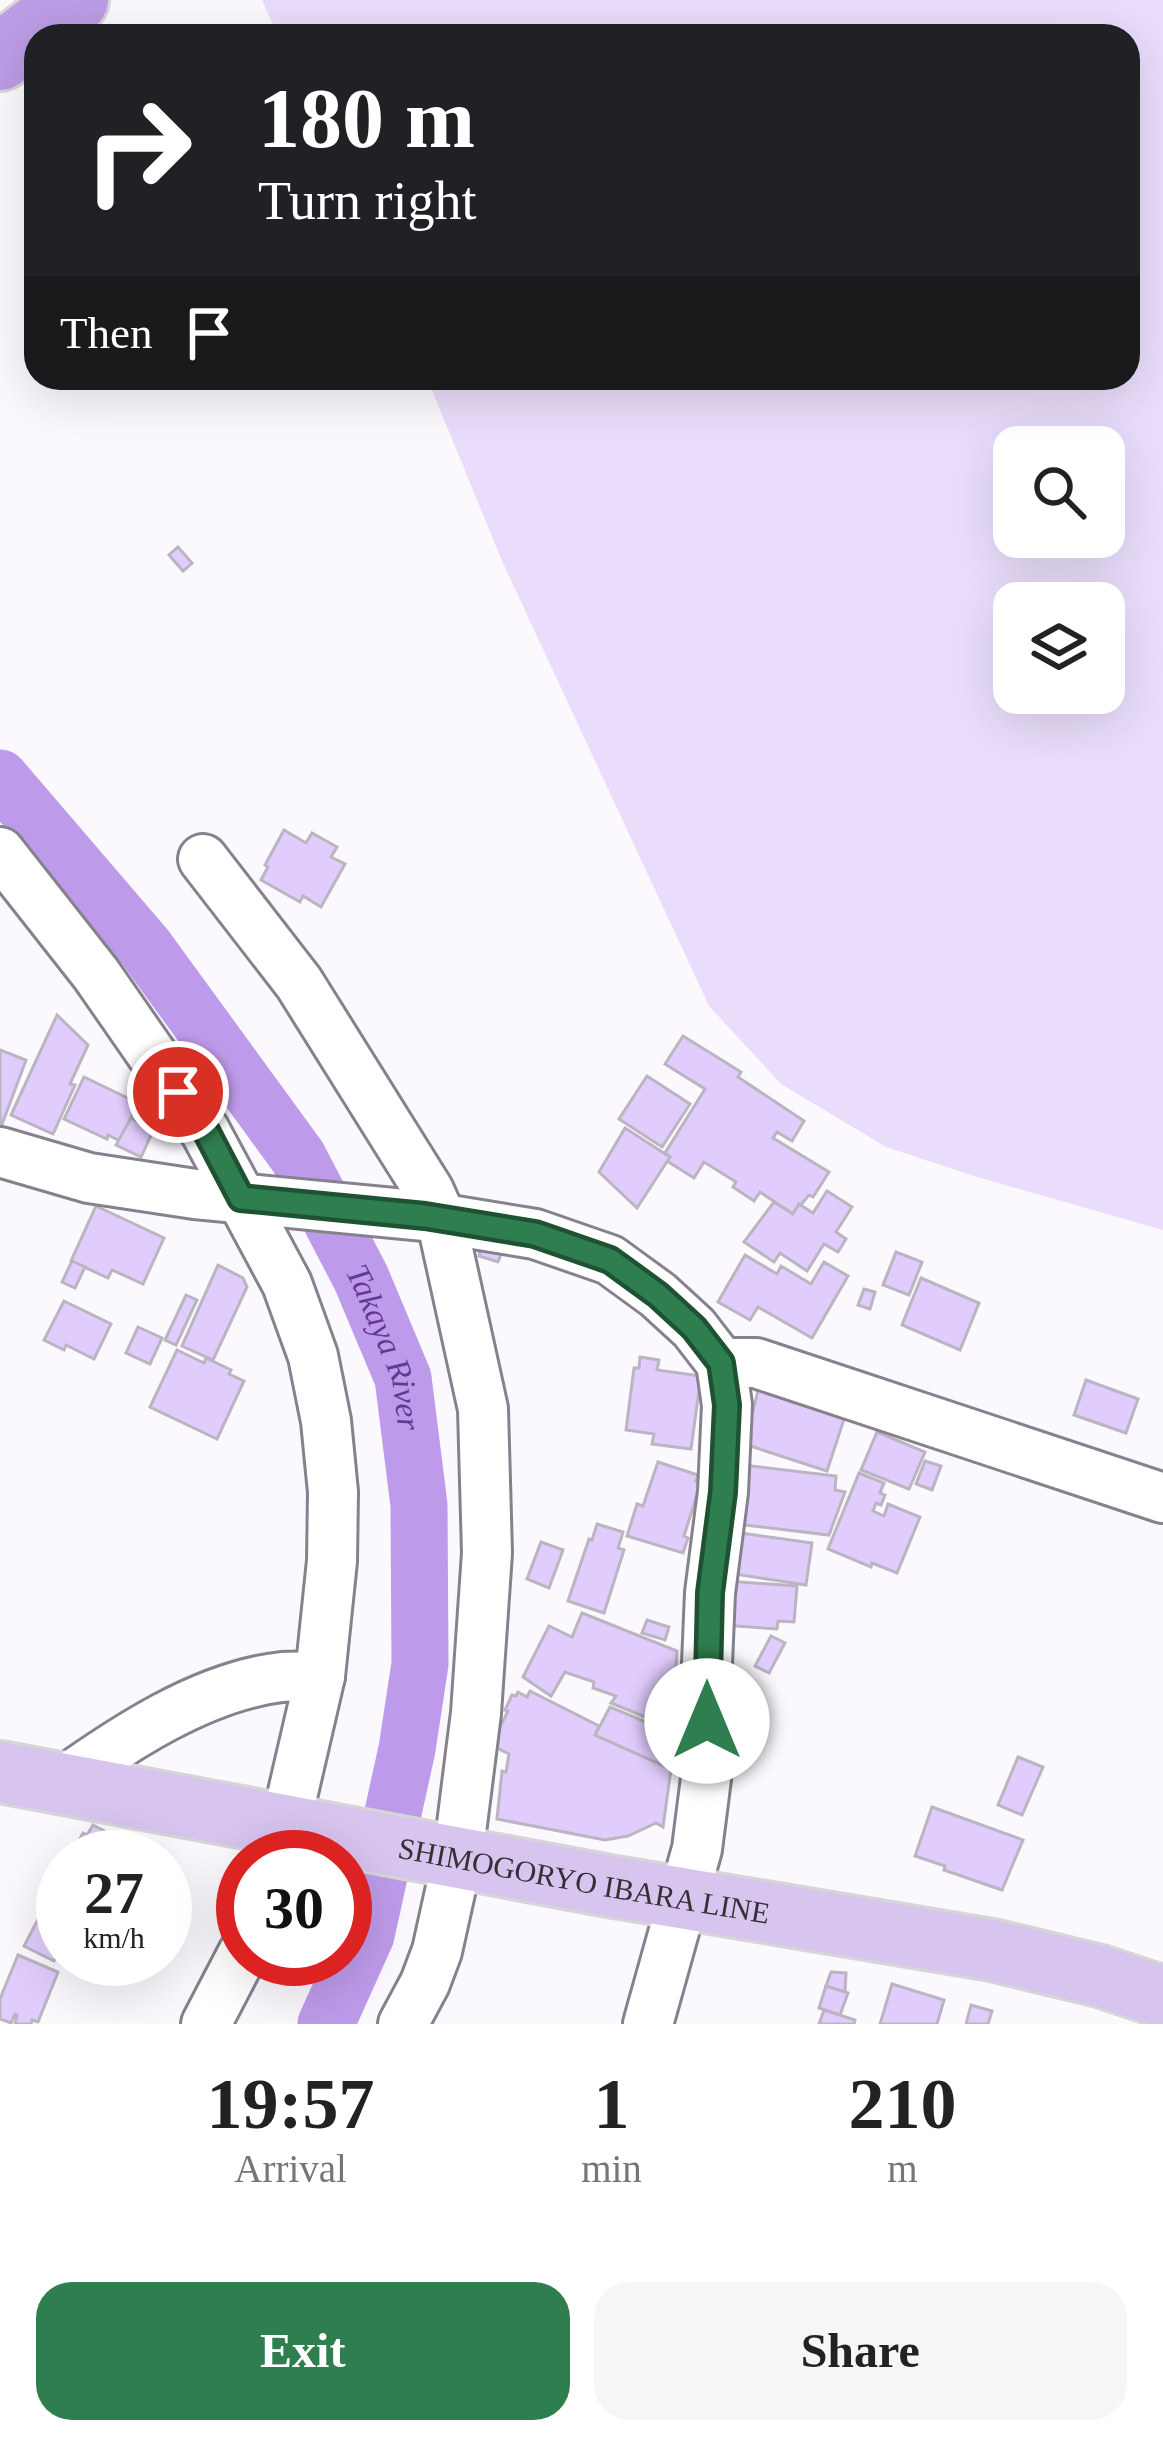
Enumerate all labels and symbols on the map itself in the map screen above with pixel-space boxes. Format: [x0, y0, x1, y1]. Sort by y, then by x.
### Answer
pin [127, 1041, 229, 1143]
water label: Takaya River [339, 1258, 427, 1433]
position arrow [644, 1658, 770, 1784]
speed limit sign: 30 [216, 1830, 372, 1986]
street label: SHIMOGORYO IBARA LINE [396, 1830, 772, 1929]

